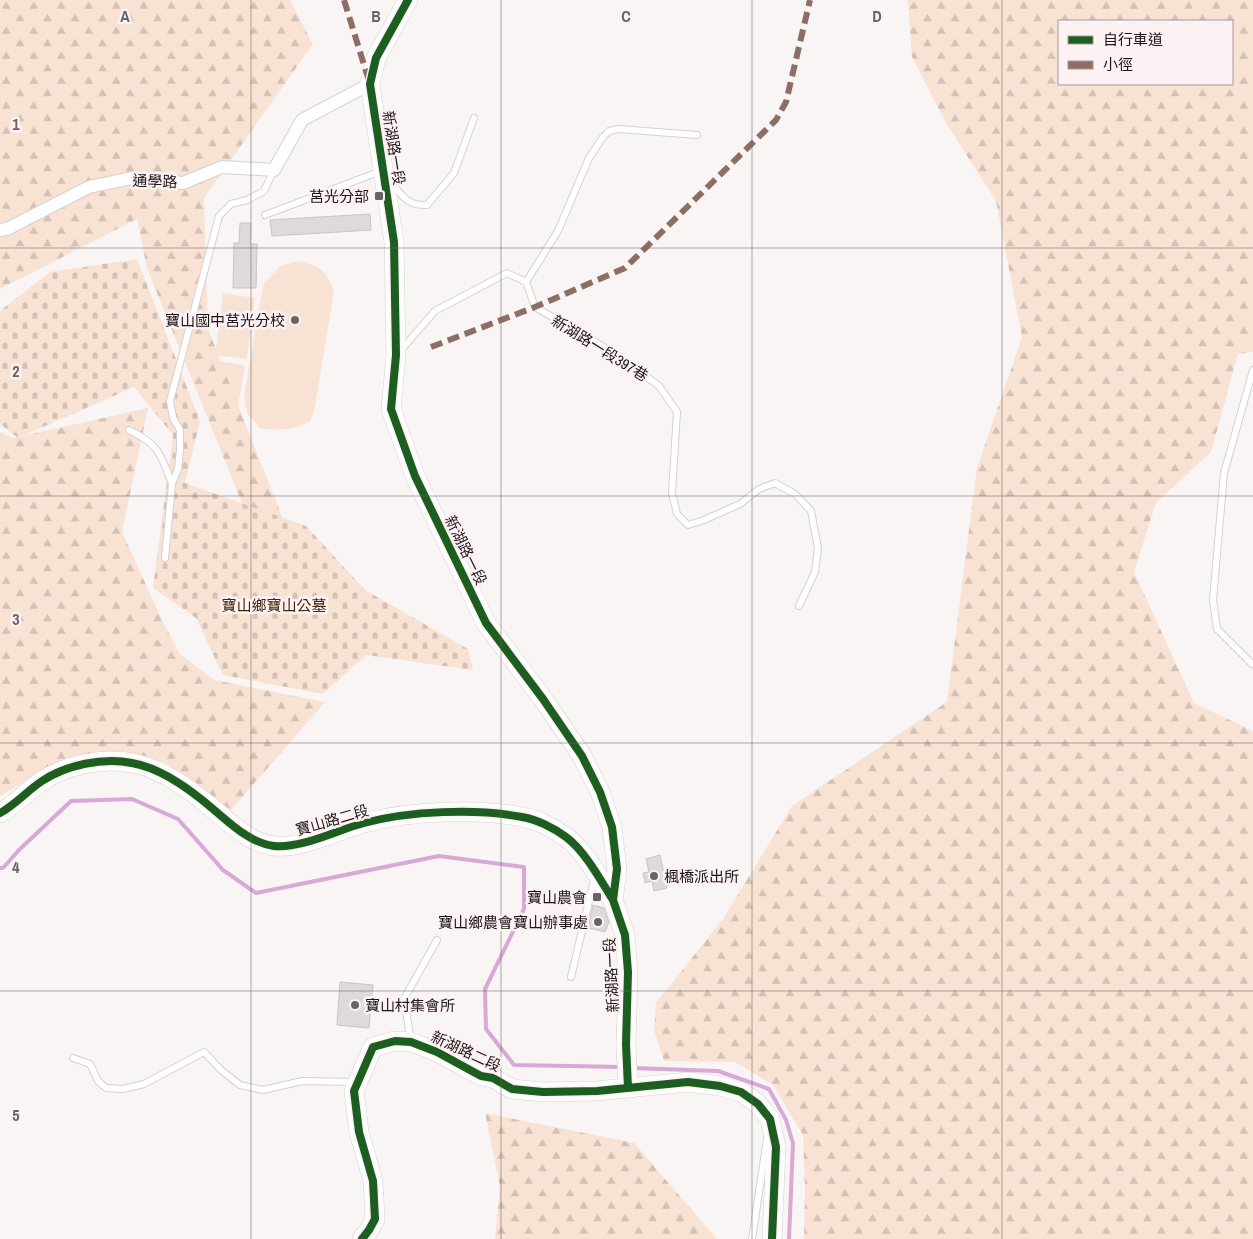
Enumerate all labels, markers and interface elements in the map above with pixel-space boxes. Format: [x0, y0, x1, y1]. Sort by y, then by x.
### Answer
text: A [120, 5, 130, 27]
text: B [371, 5, 381, 27]
text: C [621, 5, 631, 27]
text: D [872, 5, 882, 27]
legend [1058, 20, 1233, 85]
text: 自行車道 [1103, 29, 1163, 50]
text: 小徑 [1103, 54, 1133, 75]
street label: 新湖路一段 [378, 109, 410, 187]
text: 1 [12, 113, 20, 135]
street label: 通學路 [132, 170, 178, 192]
place label: 莒光分部 [309, 186, 369, 207]
marker: 莒光分部 [373, 190, 385, 202]
place label: 寶山國中莒光分校 [165, 310, 285, 331]
street label: 新湖路一段397巷 [548, 310, 652, 386]
marker: 寶山國中莒光分校 [289, 314, 301, 326]
text: 2 [12, 360, 20, 382]
street label: 新湖路一段 [440, 512, 492, 588]
park label: 寶山鄉寶山公墓 [221, 595, 327, 616]
text: 3 [12, 608, 20, 630]
street label: 寶山路二段 [293, 800, 371, 840]
text: 4 [12, 856, 20, 878]
place label: 楓橋派出所 [664, 866, 739, 887]
marker: 楓橋派出所 [648, 870, 660, 882]
place label: 寶山農會 [527, 887, 587, 908]
marker: 寶山農會 [591, 891, 603, 903]
place label: 寶山鄉農會寶山辦事處 [438, 912, 588, 933]
marker: 寶山鄉農會寶山辦事處 [592, 916, 604, 928]
street label: 新湖路一段 [599, 937, 623, 1013]
place label: 寶山村集會所 [365, 995, 455, 1016]
marker: 寶山村集會所 [349, 999, 361, 1011]
street label: 新湖路二段 [428, 1026, 504, 1076]
text: 5 [12, 1104, 20, 1126]

